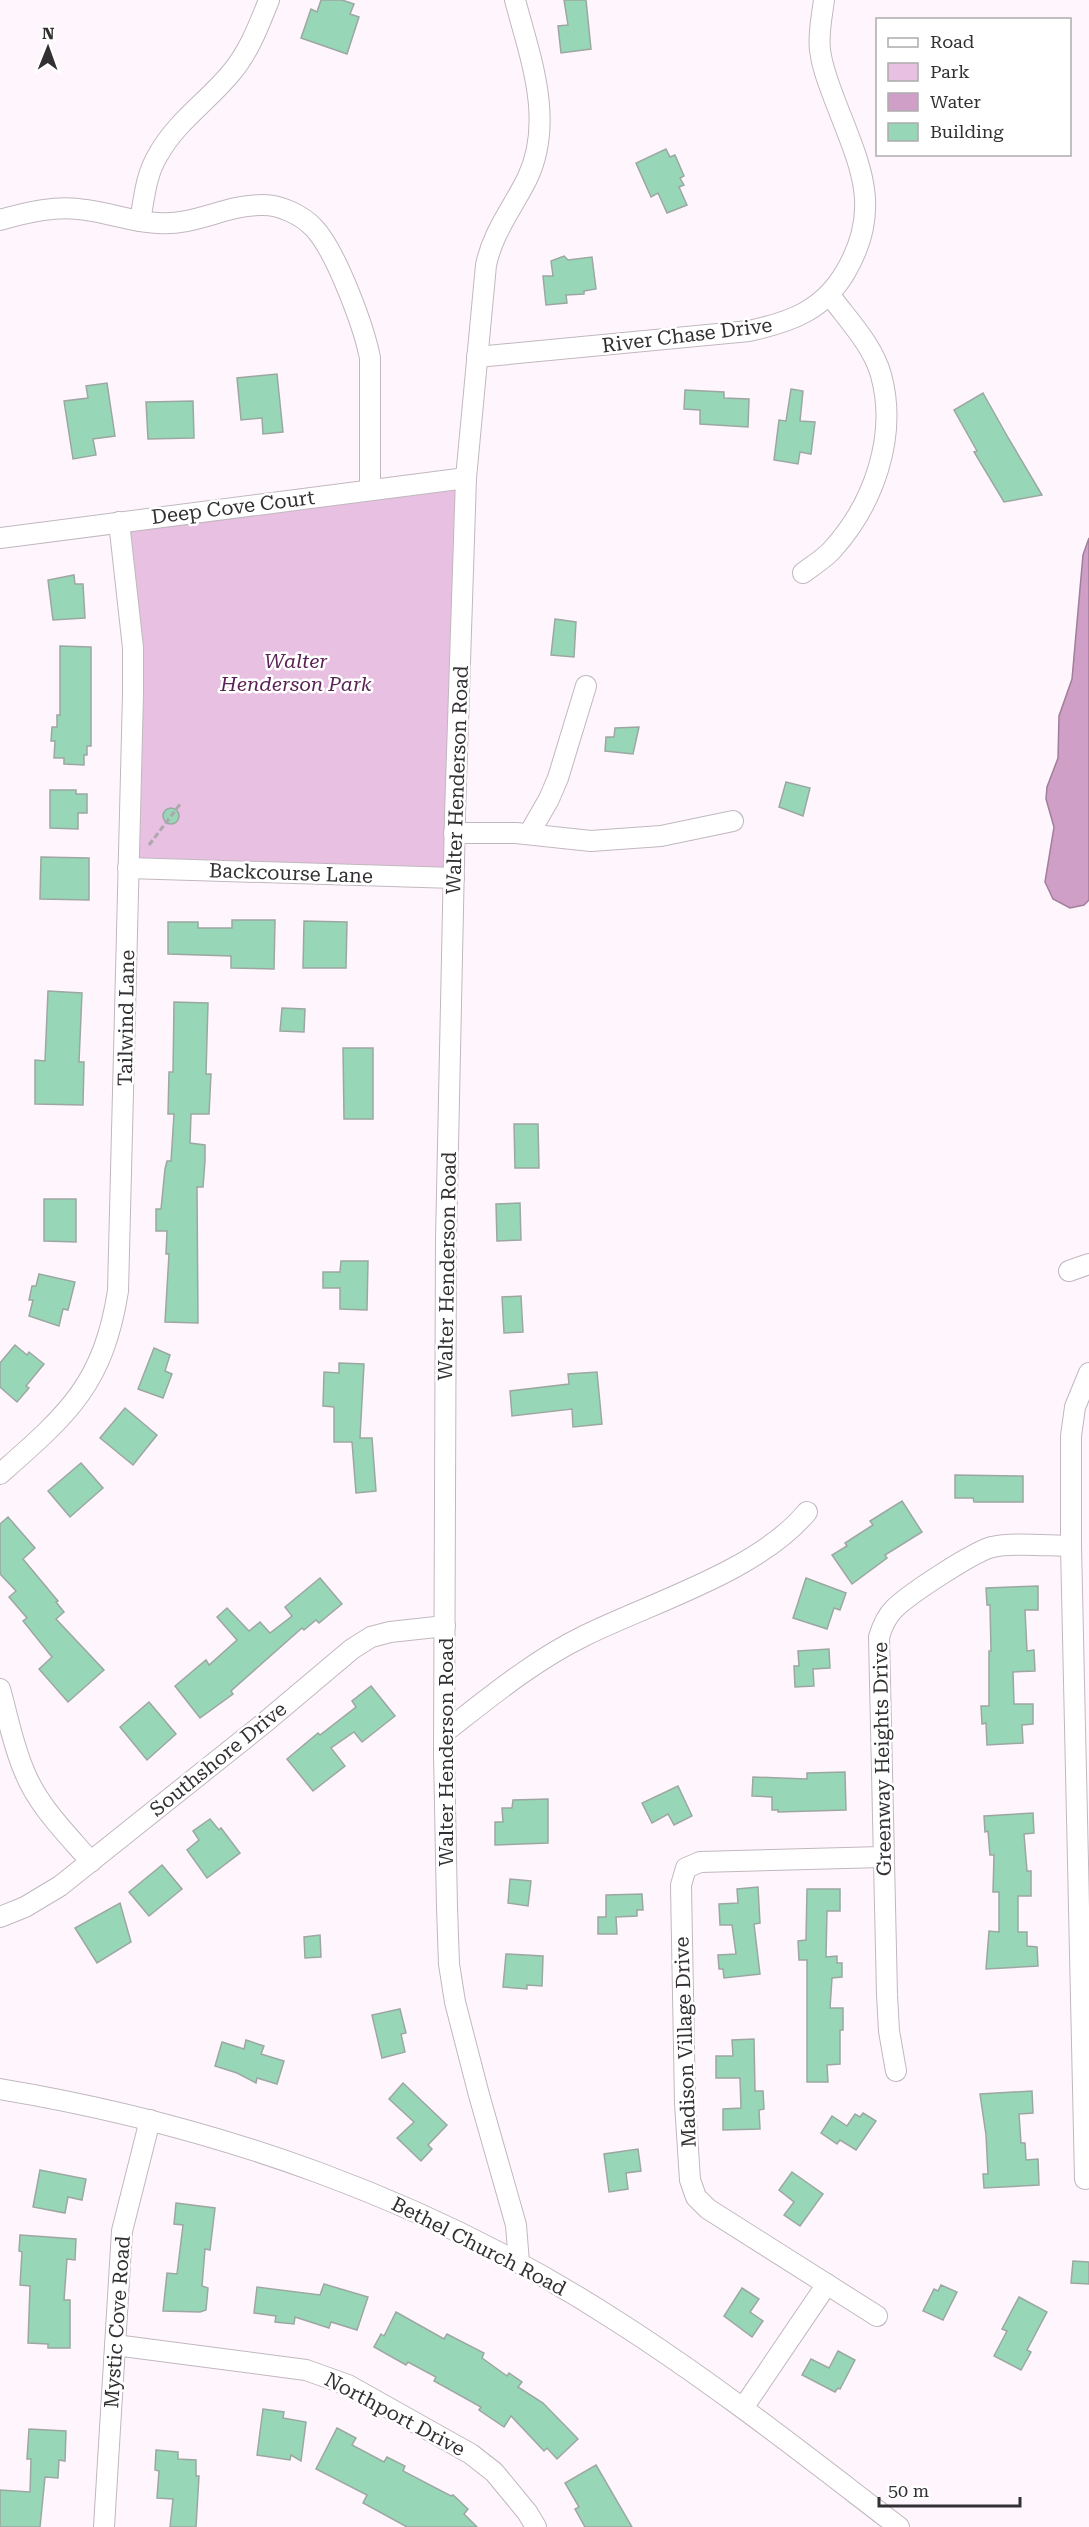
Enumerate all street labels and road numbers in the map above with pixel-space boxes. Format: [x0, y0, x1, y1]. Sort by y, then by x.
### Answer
street label: River Chase Drive [600, 313, 774, 357]
street label: Deep Cove Court [150, 485, 317, 529]
street label: Walter Henderson Road [441, 665, 473, 895]
street label: Backcourse Lane [209, 858, 373, 888]
street label: Tailwind Lane [113, 950, 139, 1086]
street label: Walter Henderson Road [433, 1151, 461, 1381]
street label: Walter Henderson Road [434, 1637, 458, 1867]
street label: Greenway Heights Drive [868, 1642, 896, 1876]
street label: Southshore Drive [145, 1697, 291, 1821]
street label: Madison Village Drive [669, 1936, 701, 2148]
street label: Bethel Church Road [388, 2192, 570, 2301]
street label: Mystic Cove Road [99, 2235, 135, 2409]
street label: Northport Drive [321, 2367, 469, 2461]

